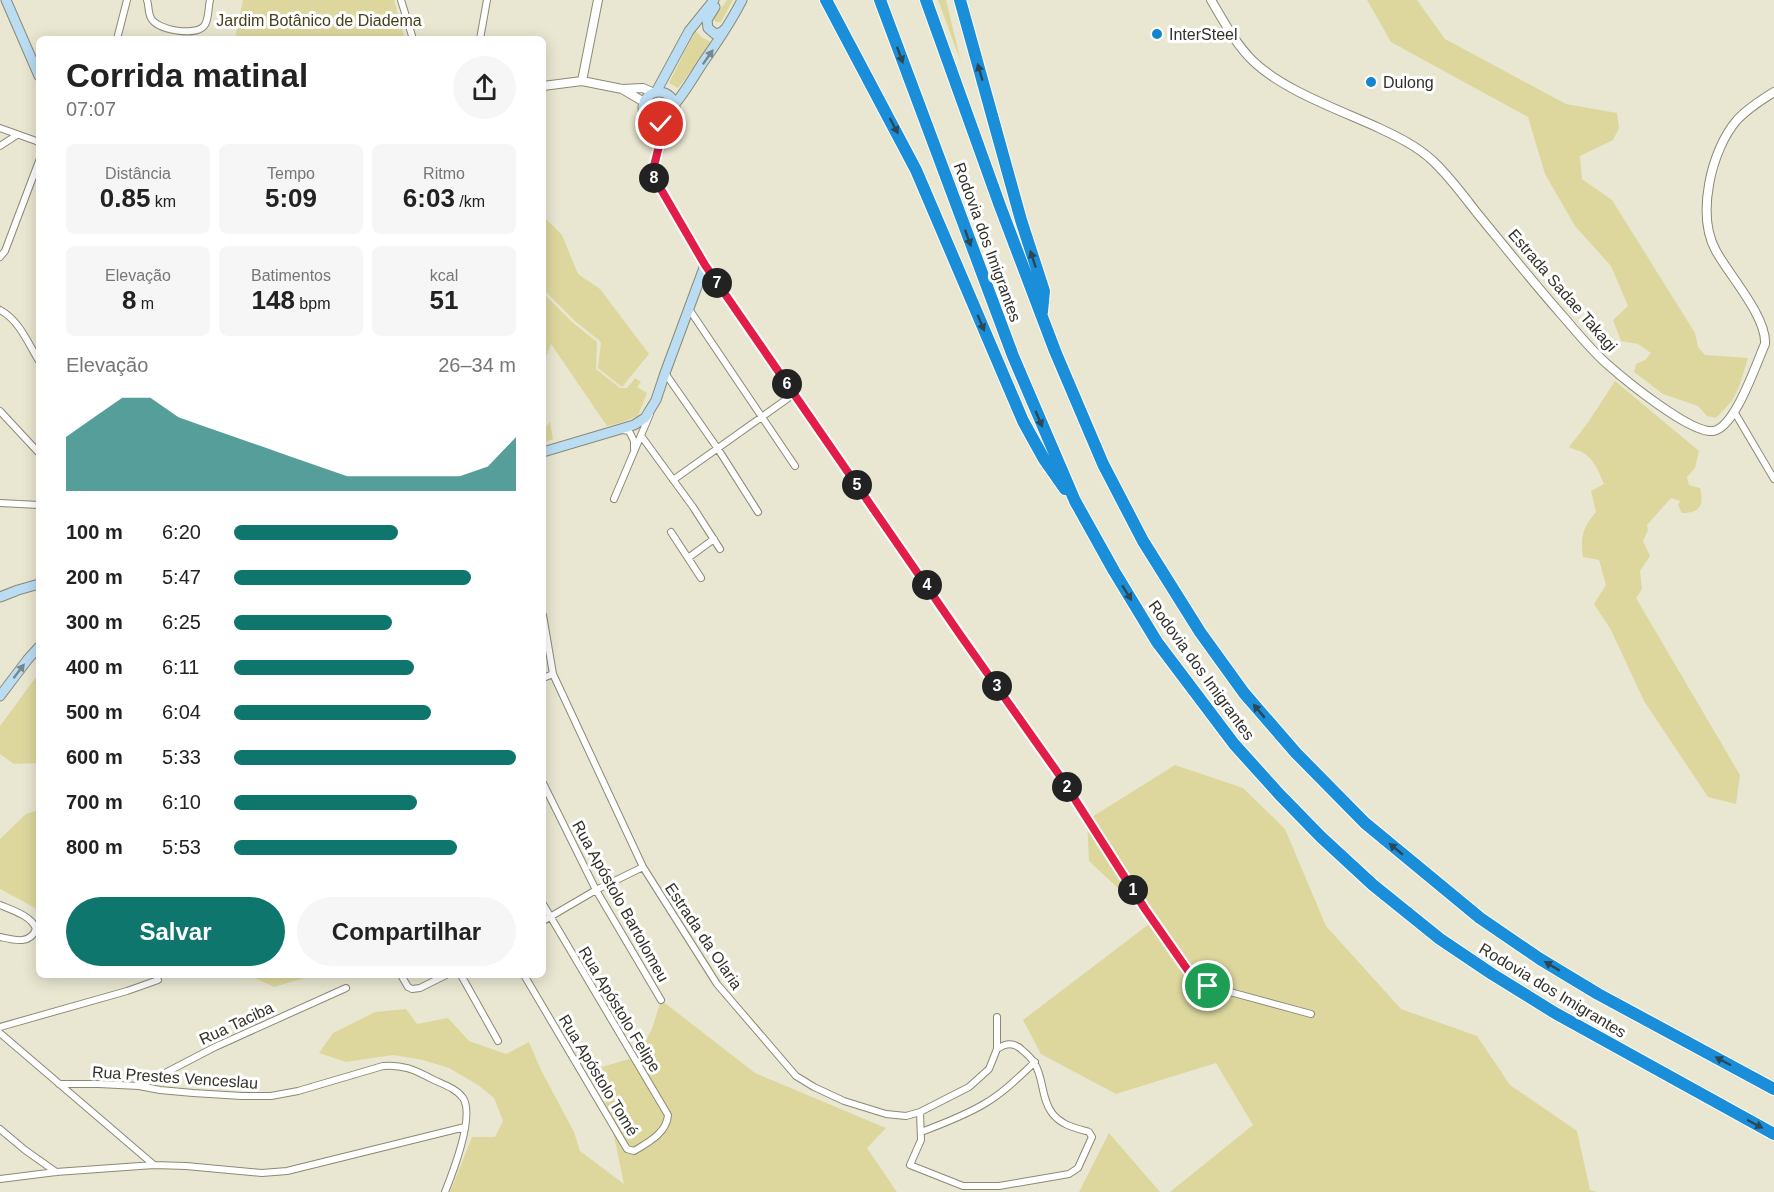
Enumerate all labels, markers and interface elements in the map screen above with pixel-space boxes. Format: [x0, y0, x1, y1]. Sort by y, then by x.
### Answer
park label: Jardim Botânico de Diadema [216, 12, 422, 29]
place label: InterSteel [1169, 26, 1237, 43]
marker: InterSteel [1150, 27, 1164, 41]
one-way arrow [896, 46, 906, 64]
one-way arrow [702, 49, 714, 65]
button: share [453, 56, 516, 119]
text: Corrida matinal [66, 57, 308, 94]
one-way arrow [974, 62, 984, 81]
place label: Dulong [1383, 74, 1434, 91]
marker: Dulong [1364, 75, 1378, 89]
text: 07:07 [66, 98, 116, 120]
pin [635, 98, 686, 149]
icon: check [644, 107, 677, 140]
one-way arrow [889, 117, 899, 134]
street label: Rodovia dos Imigrantes [951, 160, 1024, 324]
pin: 8 [639, 163, 669, 193]
text: Distância [105, 165, 171, 182]
text: Tempo [267, 165, 315, 182]
text: Ritmo [423, 165, 465, 182]
text: 8 [650, 169, 658, 186]
text: 0.85 [100, 183, 150, 213]
text: 5:09 [265, 183, 317, 213]
text: 6:03 [403, 183, 455, 213]
text: km [150, 193, 176, 210]
text: /km [455, 193, 485, 210]
street label: Estrada Sadae Takagi [1505, 226, 1620, 355]
one-way arrow [964, 229, 974, 247]
one-way arrow [1028, 250, 1037, 268]
text: Elevação [105, 267, 171, 284]
text: Batimentos [251, 267, 331, 284]
text: kcal [430, 267, 458, 284]
pin: 7 [702, 268, 732, 298]
text: 7 [713, 274, 721, 291]
text: 8 [122, 285, 136, 315]
text: 148 [252, 285, 295, 315]
text: 51 [430, 285, 458, 315]
text: m [136, 295, 154, 312]
text: bpm [295, 295, 330, 312]
one-way arrow [977, 314, 986, 332]
text: Elevação [66, 354, 148, 376]
text: 26–34 m [438, 354, 516, 376]
pin: 6 [772, 369, 802, 399]
text: 6 [783, 375, 791, 392]
one-way arrow [1034, 411, 1044, 429]
pin: 5 [842, 470, 872, 500]
text: 5 [853, 476, 861, 493]
text: 100 m [66, 521, 123, 543]
text: 6:20 [162, 521, 201, 543]
text: 200 m [66, 566, 123, 588]
text: 5:47 [162, 566, 201, 588]
pin: 4 [912, 570, 942, 600]
text: 4 [923, 576, 931, 593]
one-way arrow [1122, 585, 1133, 601]
street label: Rodovia dos Imigrantes [1145, 597, 1258, 743]
text: 300 m [66, 611, 123, 633]
text: 6:25 [162, 611, 201, 633]
text: 400 m [66, 656, 123, 678]
text: 6:11 [162, 656, 199, 678]
one-way arrow [12, 663, 25, 679]
pin: 3 [982, 671, 1012, 701]
text: 3 [993, 677, 1001, 694]
text: 500 m [66, 701, 123, 723]
text: 6:04 [162, 701, 201, 723]
one-way arrow [1253, 704, 1266, 719]
text: 600 m [66, 746, 123, 768]
text: 5:33 [162, 746, 201, 768]
pin: 2 [1052, 772, 1082, 802]
text: 2 [1063, 778, 1071, 795]
text: 700 m [66, 791, 123, 813]
text: 6:10 [162, 791, 201, 813]
street label: Rua Apóstolo Bartolomeu [569, 818, 672, 985]
text: 800 m [66, 836, 123, 858]
text: 5:53 [162, 836, 201, 858]
one-way arrow [1389, 843, 1404, 856]
pin: 1 [1118, 875, 1148, 905]
street label: Estrada da Olaria [662, 880, 745, 993]
text: 1 [1129, 881, 1137, 898]
button: Salvar [66, 897, 285, 966]
button: Compartilhar [297, 897, 516, 966]
street label: Rodovia dos Imigrantes [1476, 940, 1629, 1041]
street label: Rua Apóstolo Felipe [575, 944, 664, 1075]
pin [1182, 960, 1233, 1011]
one-way arrow [1544, 961, 1560, 972]
icon: arrive [1191, 969, 1224, 1002]
street label: Rua Taciba [196, 999, 276, 1048]
street label: Rua Apóstolo Tomé [556, 1012, 642, 1139]
one-way arrow [1714, 1056, 1731, 1066]
street label: Rua Prestes Venceslau [91, 1063, 259, 1092]
one-way arrow [1747, 1119, 1764, 1129]

